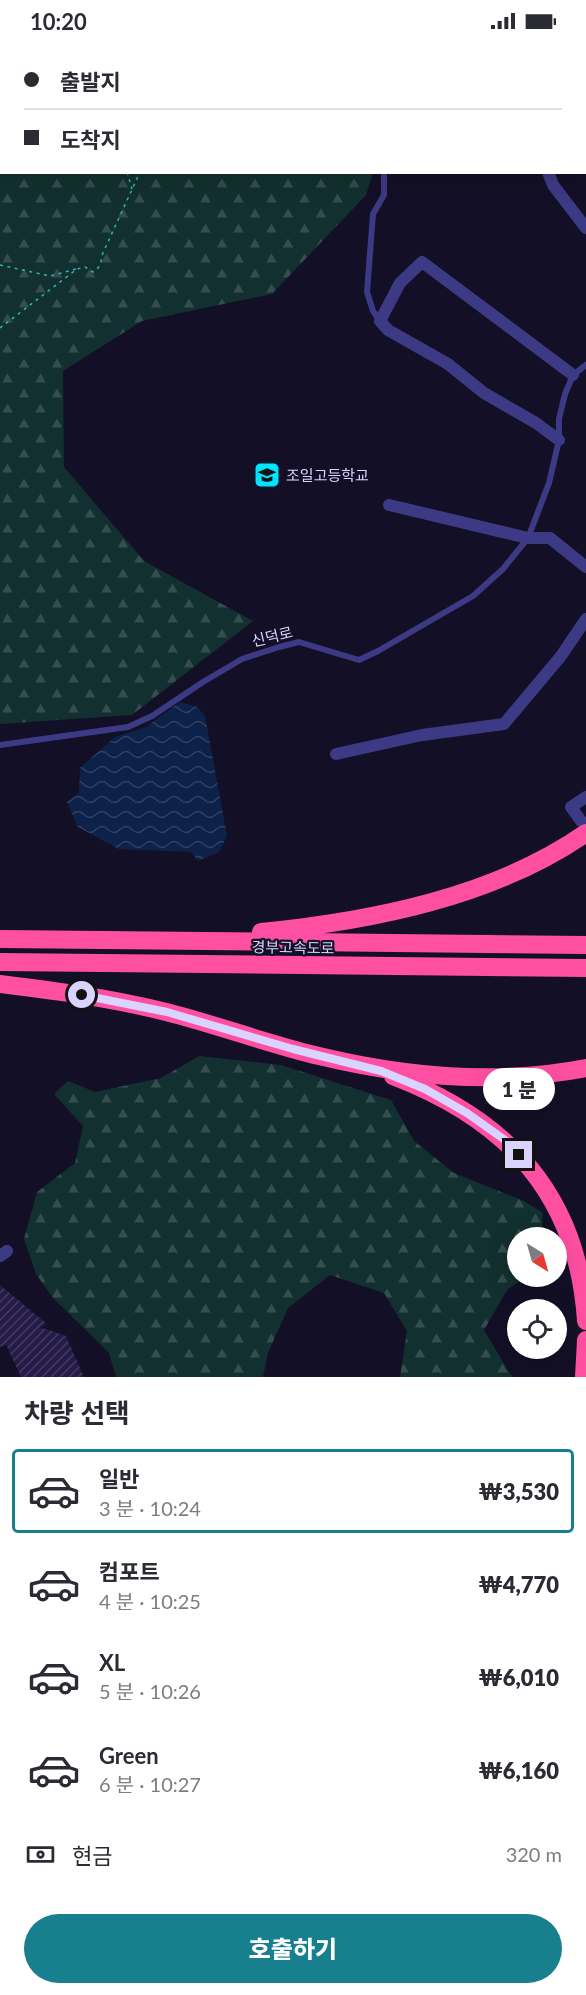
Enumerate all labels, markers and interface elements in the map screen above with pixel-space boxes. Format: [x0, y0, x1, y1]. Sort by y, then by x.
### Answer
text: 10:20 [30, 8, 87, 35]
text: 출발지 [60, 68, 121, 95]
text: 도착지 [60, 126, 121, 153]
school or university icon: 조일고등학교 [252, 460, 282, 490]
place label: 조일고등학교 [286, 466, 369, 484]
street label: 신덕로 [250, 622, 294, 650]
street label: 경부고속도로 [251, 937, 335, 957]
route start [68, 981, 95, 1008]
callout: 1 분 [483, 1068, 555, 1110]
text: 1 분 [502, 1077, 536, 1101]
route end [505, 1141, 532, 1168]
north arrow [507, 1227, 567, 1287]
map controls [507, 1227, 567, 1359]
button: locate [507, 1299, 567, 1359]
text: 차량 선택 [24, 1396, 130, 1429]
icon: car [27, 1464, 81, 1518]
text: 일반 [99, 1465, 139, 1492]
text: ₩3,530 [478, 1478, 559, 1505]
text: 3 분 · 10:24 [99, 1496, 201, 1520]
icon: car [27, 1557, 81, 1611]
text: 컴포트 [99, 1558, 160, 1585]
text: ₩4,770 [478, 1571, 559, 1598]
text: 4 분 · 10:25 [99, 1589, 201, 1613]
text: XL [99, 1649, 125, 1676]
icon: car [27, 1650, 81, 1704]
text: ₩6,010 [478, 1664, 559, 1691]
text: 5 분 · 10:26 [99, 1679, 201, 1703]
text: Green [99, 1742, 159, 1769]
icon: car [27, 1743, 81, 1797]
text: ₩6,160 [478, 1757, 559, 1784]
text: 6 분 · 10:27 [99, 1772, 201, 1796]
icon: cash [24, 1838, 57, 1871]
text: 현금 [72, 1842, 112, 1869]
text: 320 m [506, 1842, 562, 1866]
button: 호출하기 [24, 1914, 562, 1983]

